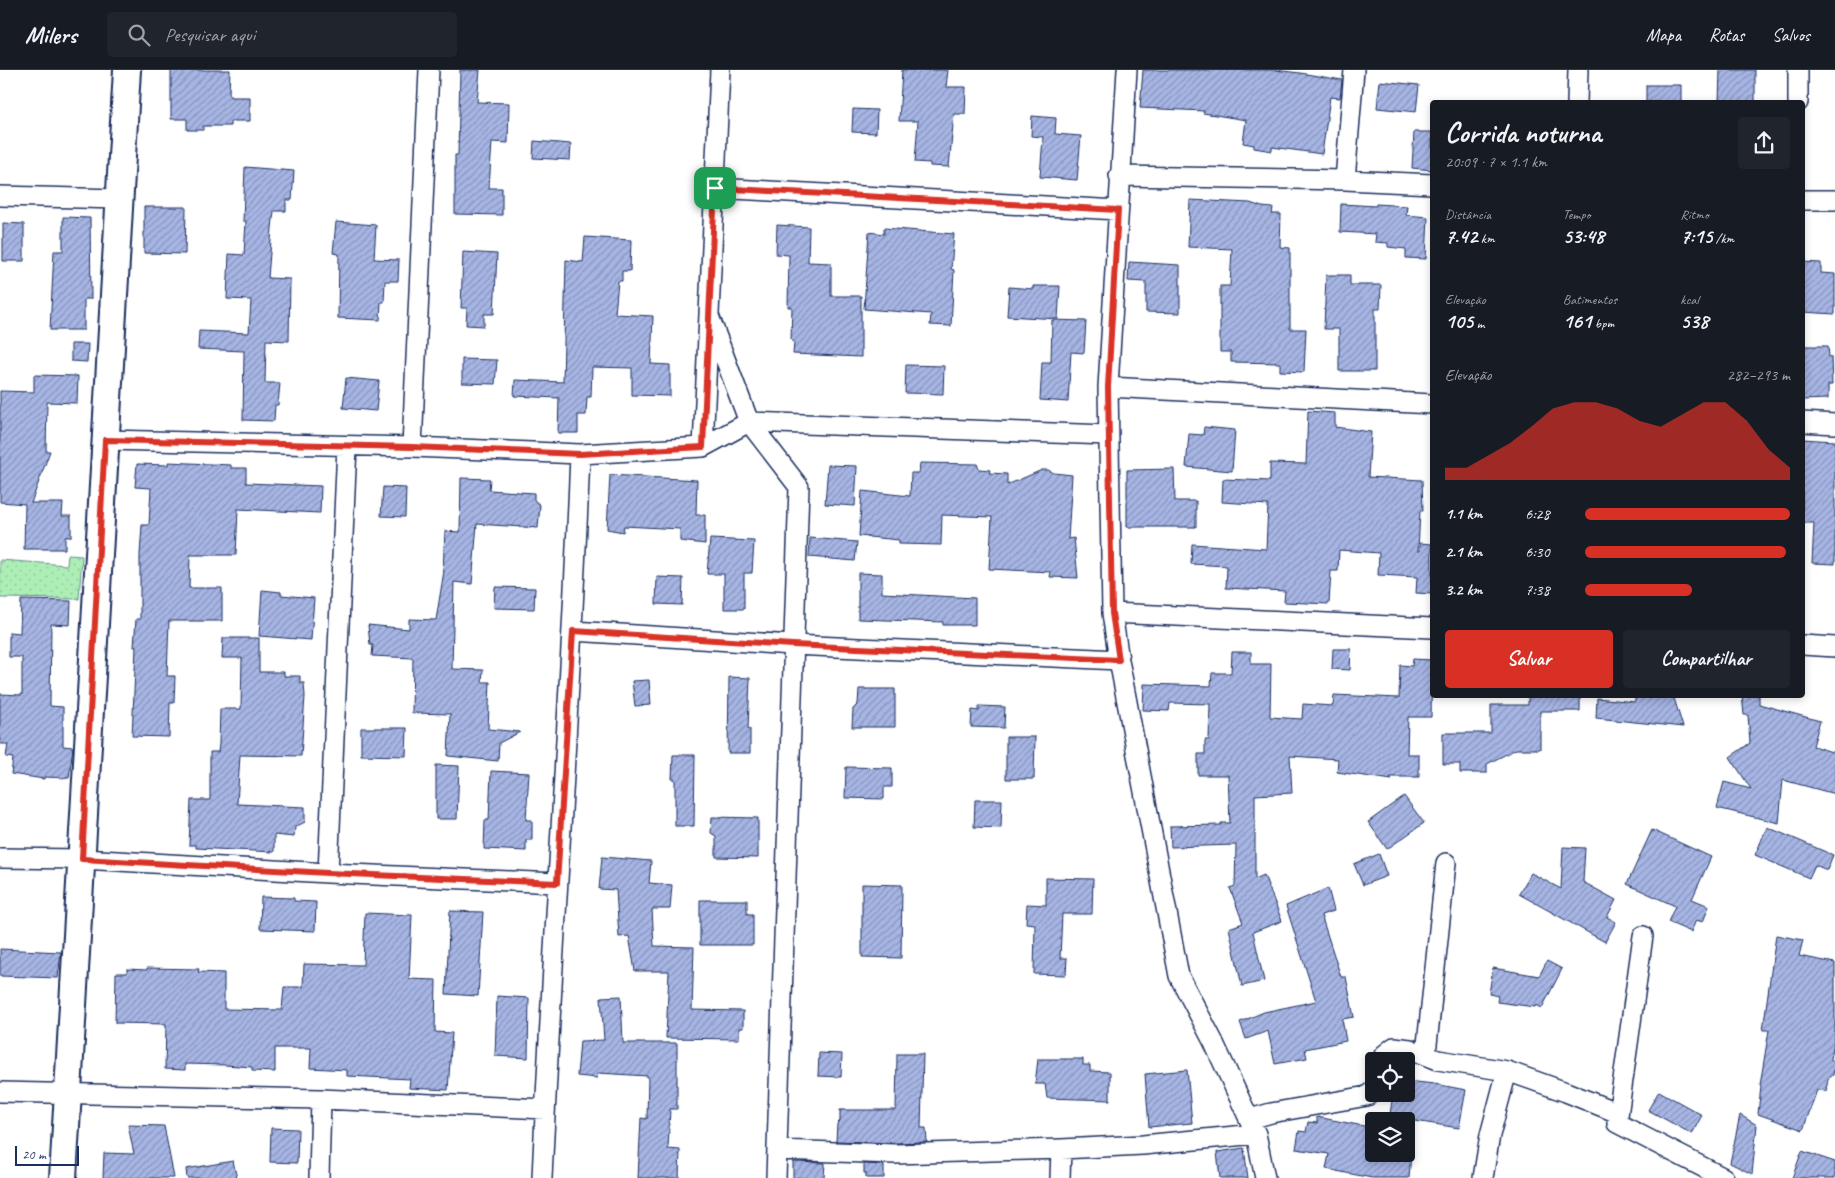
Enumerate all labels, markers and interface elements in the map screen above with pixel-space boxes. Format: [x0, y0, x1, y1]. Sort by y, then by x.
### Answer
search box [107, 12, 457, 57]
text: Milers [25, 20, 77, 50]
icon: search [125, 21, 153, 49]
text: Pesquisar aqui [165, 23, 255, 47]
text: Mapa [1646, 24, 1681, 46]
text: Rotas [1709, 24, 1744, 46]
text: Salvos [1772, 24, 1810, 46]
text: Corrida noturna [1445, 115, 1601, 150]
button: share [1738, 117, 1790, 169]
text: 20:09 · 7 × 1.1 km [1445, 152, 1547, 172]
pin [694, 167, 736, 209]
icon: arrive [701, 174, 729, 202]
text: Distância [1445, 206, 1491, 223]
text: Tempo [1563, 206, 1590, 223]
text: Ritmo [1680, 206, 1709, 223]
text: 7.42 [1445, 223, 1477, 249]
text: 53:48 [1563, 223, 1604, 249]
text: 7:15 [1680, 223, 1712, 249]
text: km [1477, 230, 1495, 247]
text: /km [1712, 230, 1734, 247]
text: Elevação [1445, 291, 1486, 308]
text: Batimentos [1563, 291, 1617, 308]
text: kcal [1680, 291, 1699, 308]
text: 105 [1445, 308, 1473, 334]
text: 161 [1563, 308, 1591, 334]
text: 538 [1680, 308, 1708, 334]
text: m [1473, 315, 1484, 332]
text: bpm [1591, 315, 1614, 332]
text: Elevação [1445, 365, 1491, 385]
text: 282–293 m [1727, 365, 1790, 385]
text: 1.1 km [1445, 504, 1482, 524]
text: 6:28 [1525, 504, 1550, 524]
text: 2.1 km [1445, 542, 1482, 562]
text: 6:30 [1525, 542, 1550, 562]
text: 3.2 km [1445, 580, 1482, 600]
text: 7:38 [1525, 580, 1550, 600]
button: Salvar [1445, 630, 1613, 688]
button: Compartilhar [1623, 630, 1790, 688]
map controls [1365, 1052, 1415, 1162]
button: locate [1365, 1052, 1415, 1102]
button: layers [1365, 1112, 1415, 1162]
scale bar [15, 1143, 79, 1166]
text: 20 m [22, 1146, 46, 1163]

